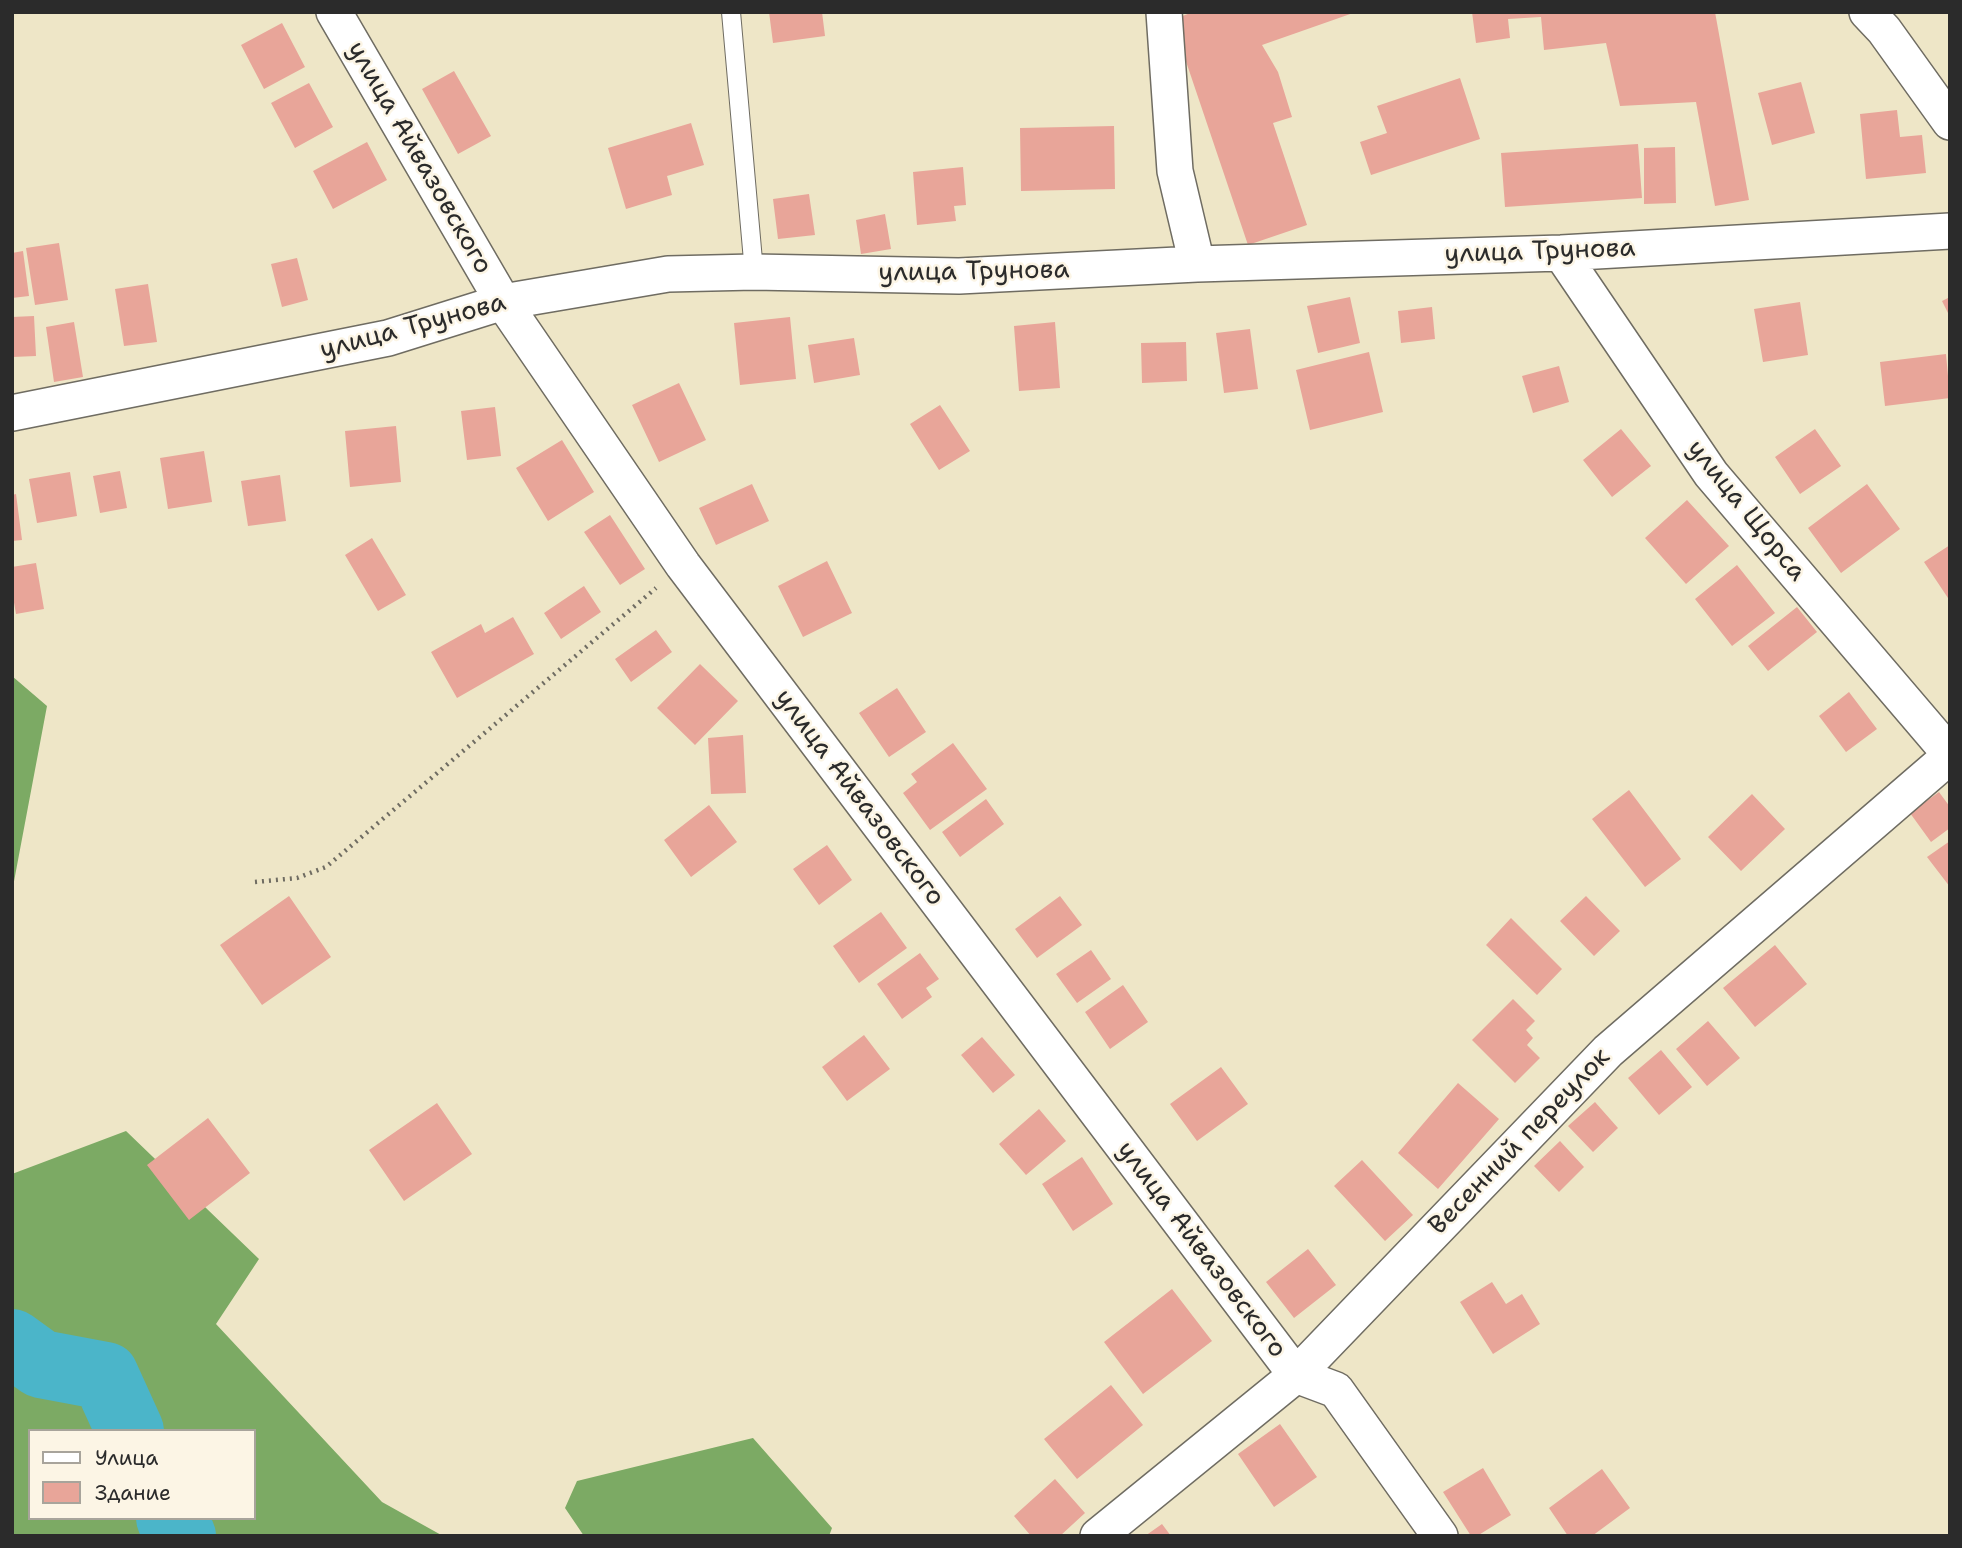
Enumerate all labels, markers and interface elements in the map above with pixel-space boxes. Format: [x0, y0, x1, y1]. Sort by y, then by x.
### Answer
street label: улица Айвазовского [340, 36, 498, 280]
street label: улица Трунова [1444, 233, 1636, 271]
street label: улица Трунова [878, 255, 1070, 289]
street label: улица Трунова [317, 287, 509, 367]
street label: улица Щорса [1680, 434, 1812, 588]
street label: улица Айвазовского [767, 684, 951, 912]
street label: Весенний переулок [1423, 1042, 1617, 1242]
street label: улица Айвазовского [1109, 1136, 1293, 1364]
legend [28, 1429, 256, 1520]
text: Улица [95, 1444, 158, 1472]
text: Здание [95, 1479, 171, 1507]

